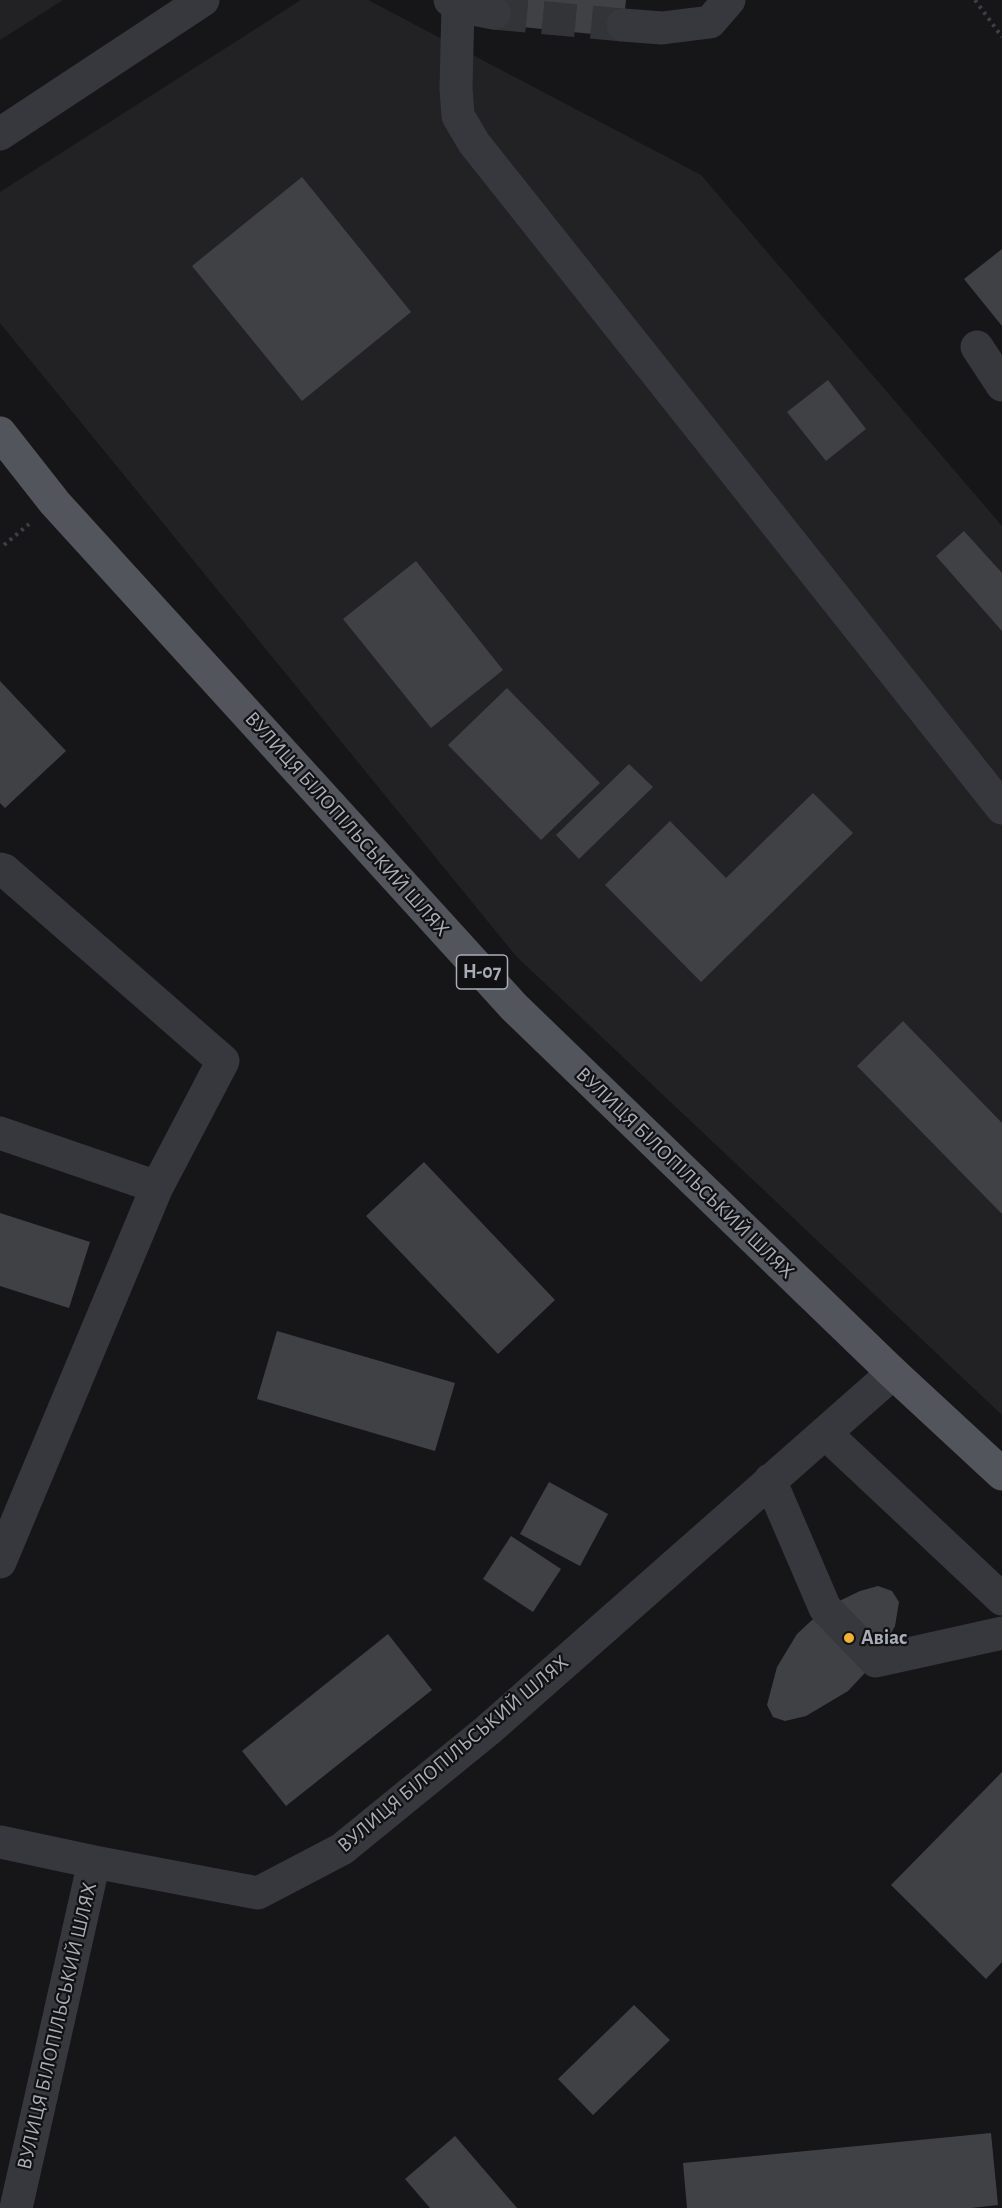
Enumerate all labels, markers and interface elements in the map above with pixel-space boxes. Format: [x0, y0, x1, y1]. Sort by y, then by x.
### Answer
street label: ВУЛИЦЯ БІЛОПІЛЬСЬКИЙ ШЛЯХ [239, 706, 455, 942]
road number: Н-07 [456, 955, 508, 989]
street label: ВУЛИЦЯ БІЛОПІЛЬСЬКИЙ ШЛЯХ [570, 1062, 800, 1284]
place label: Авіас [861, 1625, 908, 1651]
marker: Авіас [842, 1631, 856, 1645]
street label: ВУЛИЦЯ БІЛОПІЛЬСЬКИЙ ШЛЯХ [332, 1650, 574, 1858]
street label: ВУЛИЦЯ БІЛОПІЛЬСЬКИЙ ШЛЯХ [12, 1880, 102, 2172]

